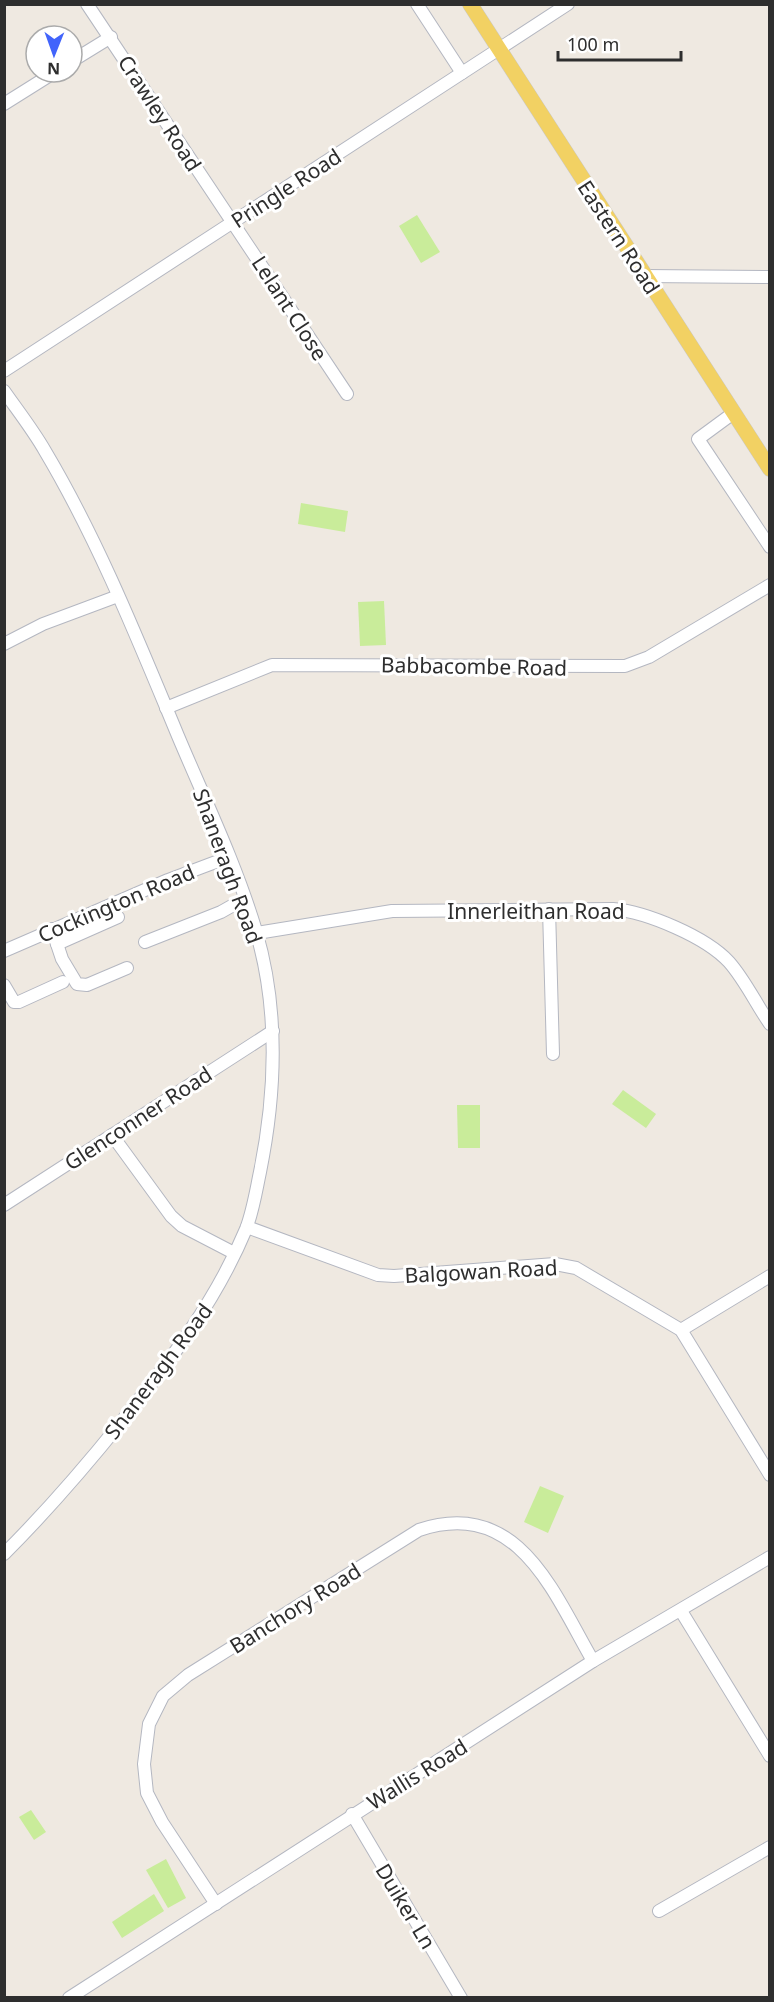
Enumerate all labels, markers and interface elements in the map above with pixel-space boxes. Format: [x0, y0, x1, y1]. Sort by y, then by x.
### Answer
north arrow [24, 24, 84, 84]
scale bar [558, 24, 681, 62]
text: 100 m [567, 32, 619, 56]
street label: Crawley Road [112, 49, 208, 177]
text: N [47, 58, 60, 80]
street label: Pringle Road [226, 142, 346, 234]
street label: Eastern Road [572, 175, 666, 299]
street label: Lelant Close [246, 250, 334, 366]
street label: Babbacombe Road [381, 650, 567, 682]
street label: Shaneragh Road [187, 785, 269, 947]
street label: Cockington Road [33, 857, 199, 949]
street label: Innerleithan Road [447, 897, 625, 925]
street label: Glenconner Road [59, 1060, 217, 1176]
street label: Balgowan Road [404, 1253, 558, 1289]
street label: Shaneragh Road [98, 1297, 218, 1445]
street label: Banchory Road [224, 1557, 366, 1659]
street label: Wallis Road [362, 1732, 472, 1816]
street label: Duiker Ln [370, 1858, 442, 1954]

